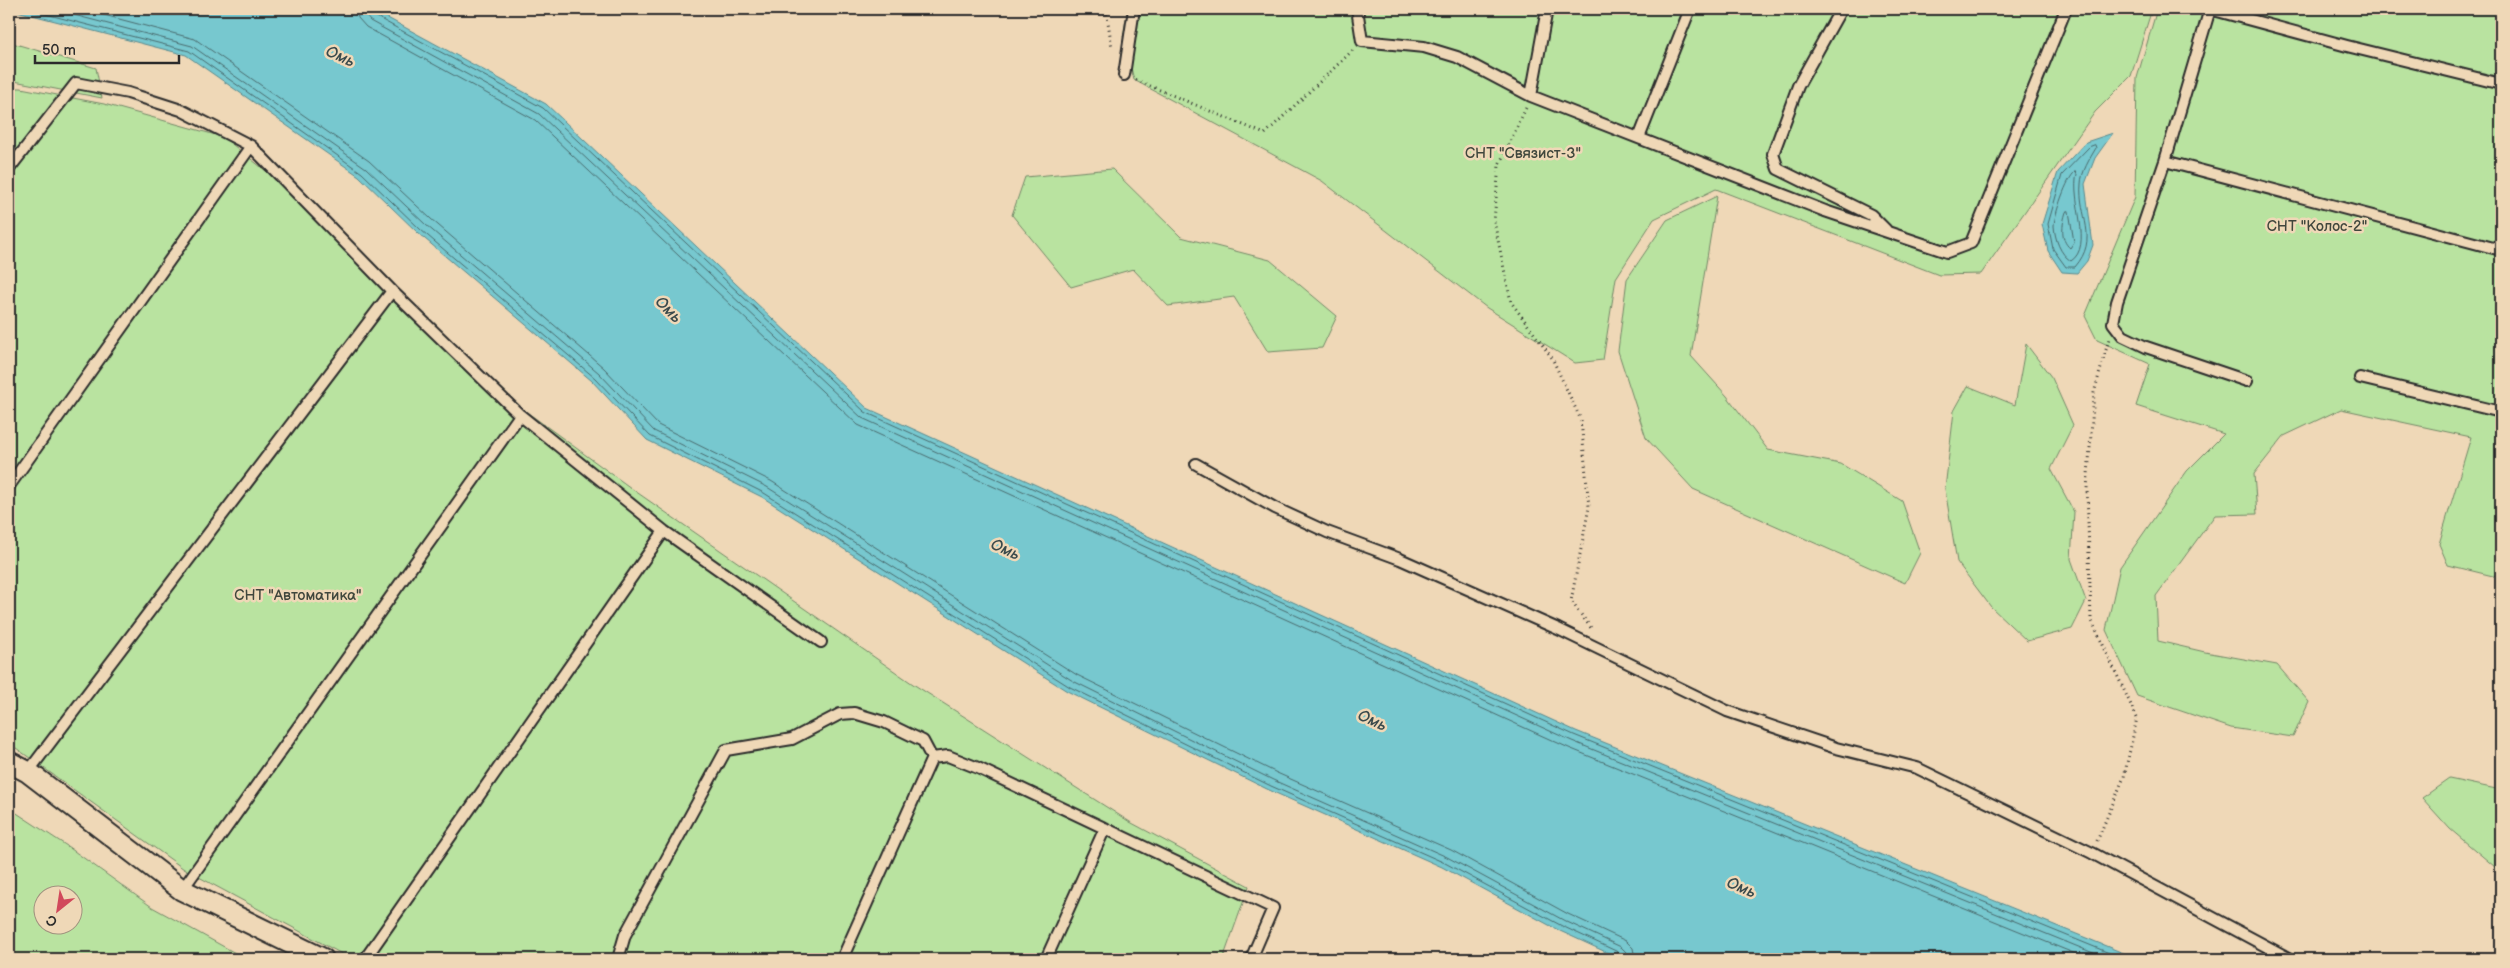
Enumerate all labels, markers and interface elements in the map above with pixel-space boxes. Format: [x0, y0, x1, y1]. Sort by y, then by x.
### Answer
scale bar [35, 32, 179, 64]
text: 50 m [42, 41, 76, 60]
water label: Омь [322, 42, 358, 72]
park label: СНТ "Связист-3" [1465, 144, 1581, 163]
park label: СНТ "Колос-2" [2267, 217, 2367, 236]
water label: Омь [651, 293, 685, 327]
water label: Омь [987, 535, 1023, 565]
park label: СНТ "Автоматика" [234, 586, 362, 605]
water label: Омь [1354, 706, 1390, 736]
water label: Омь [1723, 873, 1759, 903]
north arrow [32, 886, 82, 936]
text: С [43, 911, 60, 931]

